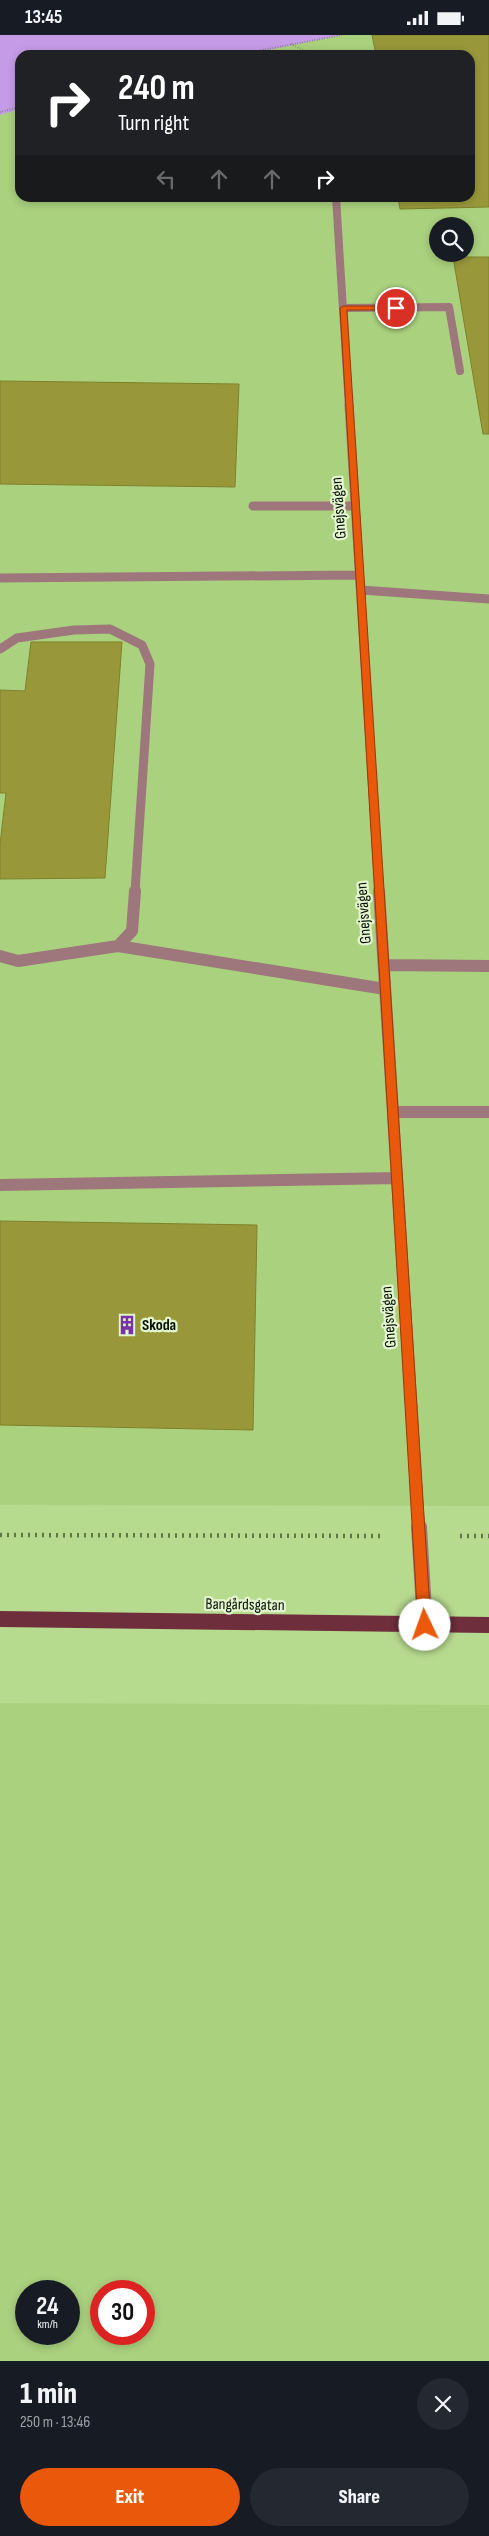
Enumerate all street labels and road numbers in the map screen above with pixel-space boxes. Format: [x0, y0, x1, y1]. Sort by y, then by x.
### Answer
street label: Gnejsvägen [327, 477, 351, 539]
street label: Gnejsvägen [352, 882, 376, 944]
street label: Gnejsvägen [377, 1286, 401, 1348]
street label: Bangårdsgatan [205, 1595, 285, 1615]

